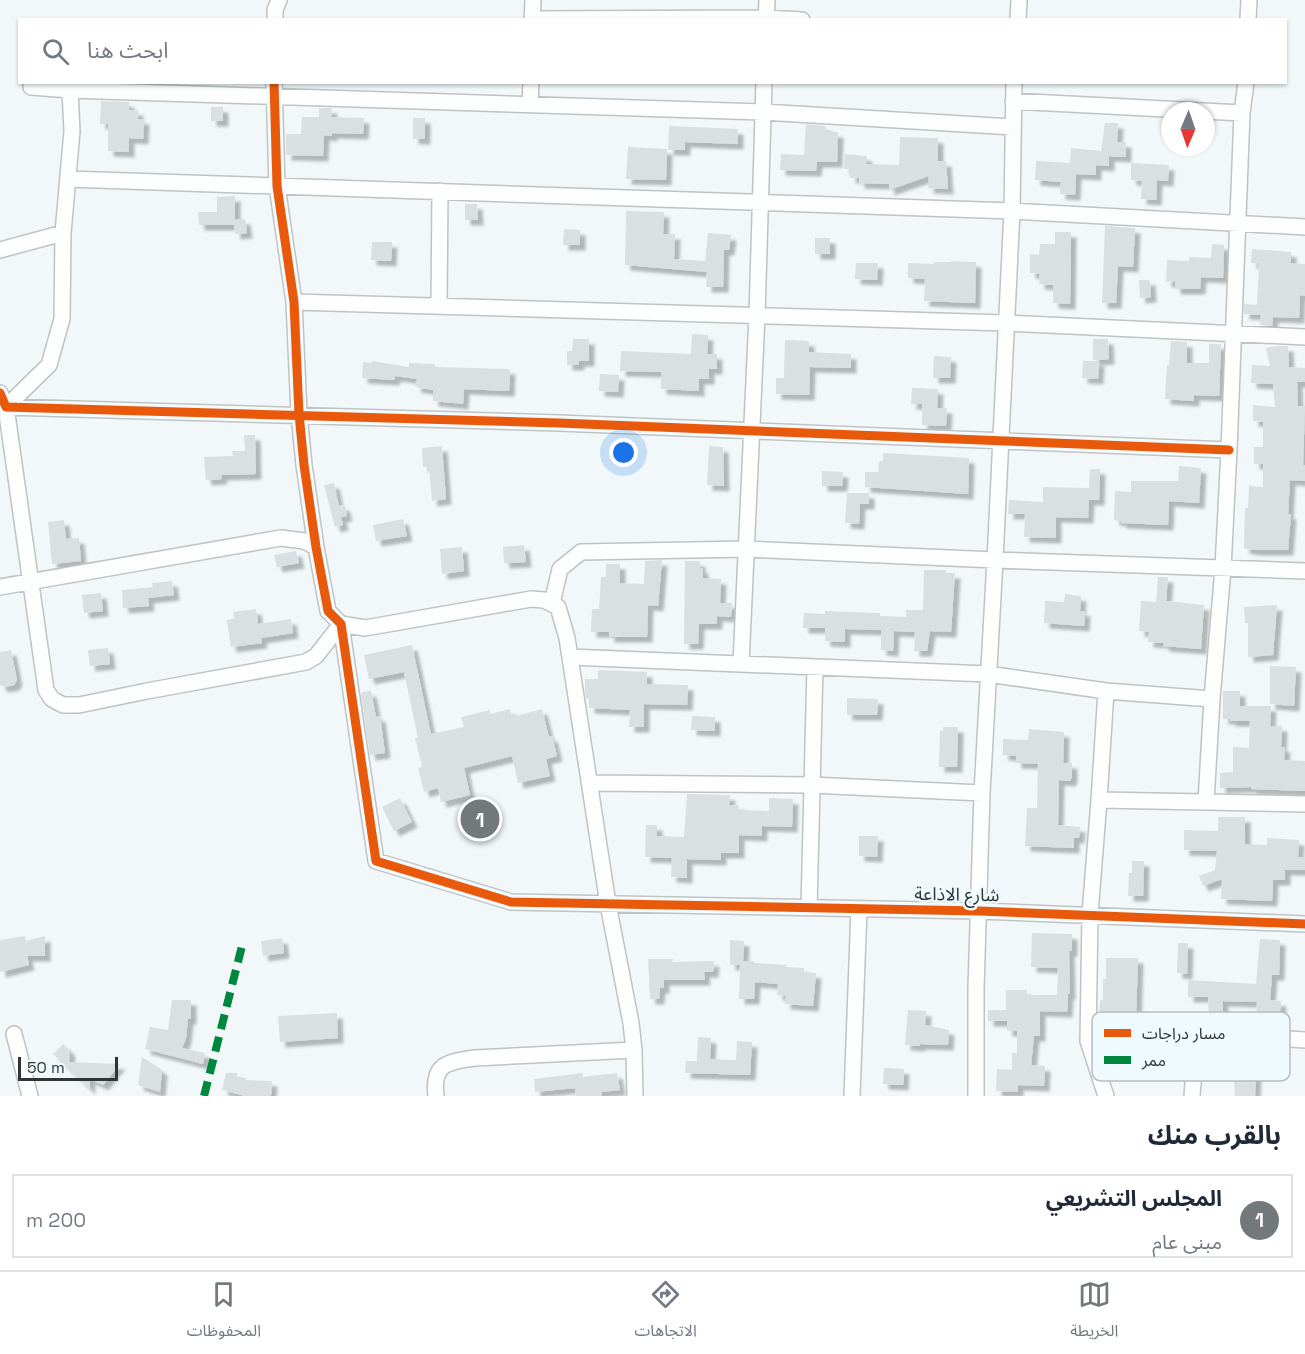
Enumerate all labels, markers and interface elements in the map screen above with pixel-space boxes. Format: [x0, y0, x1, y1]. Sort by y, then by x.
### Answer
search box [18, 18, 1287, 84]
icon: search [39, 35, 72, 68]
text: ابحث هنا [87, 36, 168, 64]
north arrow [1161, 102, 1215, 156]
your location [609, 438, 638, 467]
pin: 1 [460, 796, 500, 842]
street label: شارع الاذاعة [914, 882, 1000, 909]
legend [1092, 1012, 1290, 1081]
text: مسار دراجات [1142, 1023, 1226, 1044]
text: ممر [1141, 1050, 1166, 1071]
scale bar [18, 1054, 118, 1082]
text: 50 m [27, 1057, 65, 1078]
text: بالقرب منك [1148, 1118, 1281, 1152]
text: المجلس التشريعي [1046, 1184, 1222, 1212]
text: 200 m [26, 1207, 86, 1233]
text: 1 [1255, 1207, 1264, 1233]
text: مبنى عام [1152, 1229, 1222, 1255]
tab: المحفوظات [187, 1278, 261, 1348]
tab: الاتجاهات [634, 1278, 697, 1348]
tab: الخريطة [1070, 1278, 1118, 1348]

